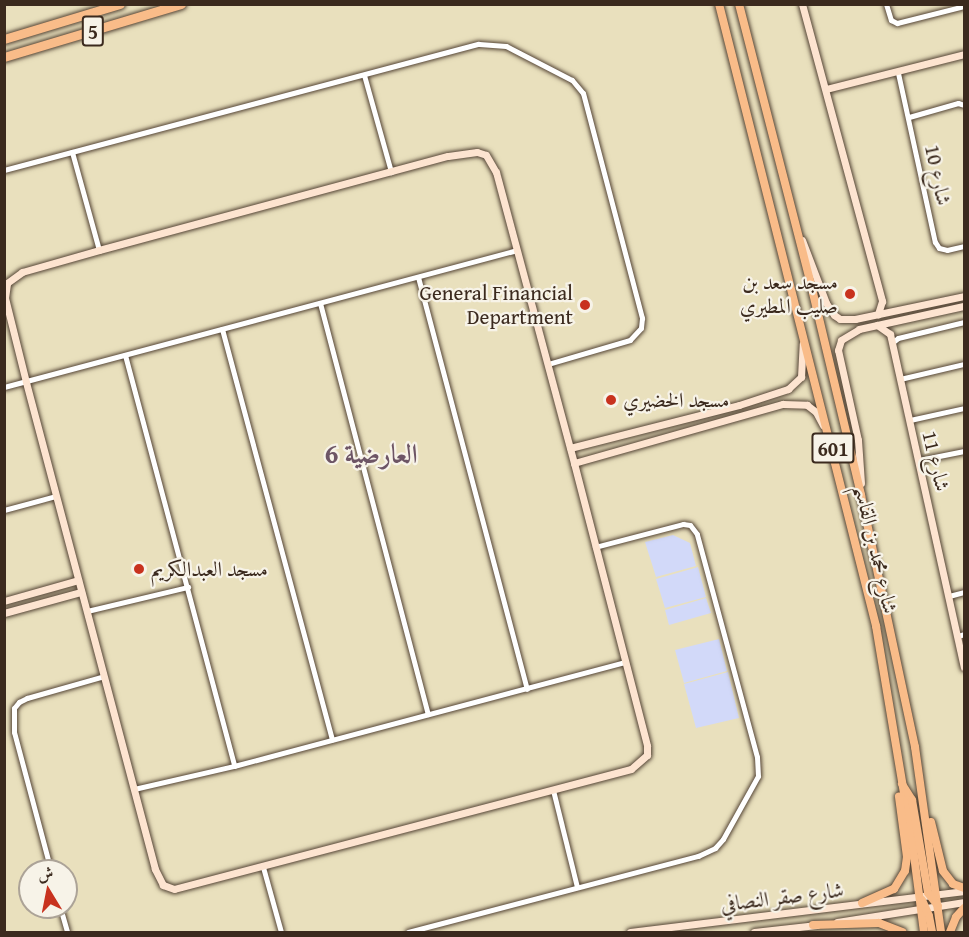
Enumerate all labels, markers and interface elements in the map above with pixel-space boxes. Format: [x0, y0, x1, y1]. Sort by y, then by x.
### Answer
road number: 5 [81, 14, 105, 48]
street label: شارع 10 [919, 142, 957, 208]
place label: مسجد سعد بن صليب المطيري [740, 269, 838, 319]
place label: General Financial Department [420, 280, 573, 330]
marker: مسجد سعد بن صليب المطيري [843, 287, 857, 301]
marker: General Financial Department [578, 298, 592, 312]
place label: مسجد الخضيري [623, 387, 729, 413]
marker: مسجد الخضيري [604, 393, 618, 407]
street label: شارع 11 [917, 428, 955, 494]
road number: 601 [810, 431, 856, 465]
district label: العارضية 6 [324, 438, 418, 470]
street label: شارع محمد بن القاسم [849, 482, 903, 616]
place label: مسجد العبدالكريم [151, 556, 268, 582]
marker: مسجد العبدالكريم [132, 562, 146, 576]
north arrow [18, 859, 78, 919]
text: ش [35, 860, 55, 886]
street label: شارع صقر النصافي [719, 877, 845, 917]

